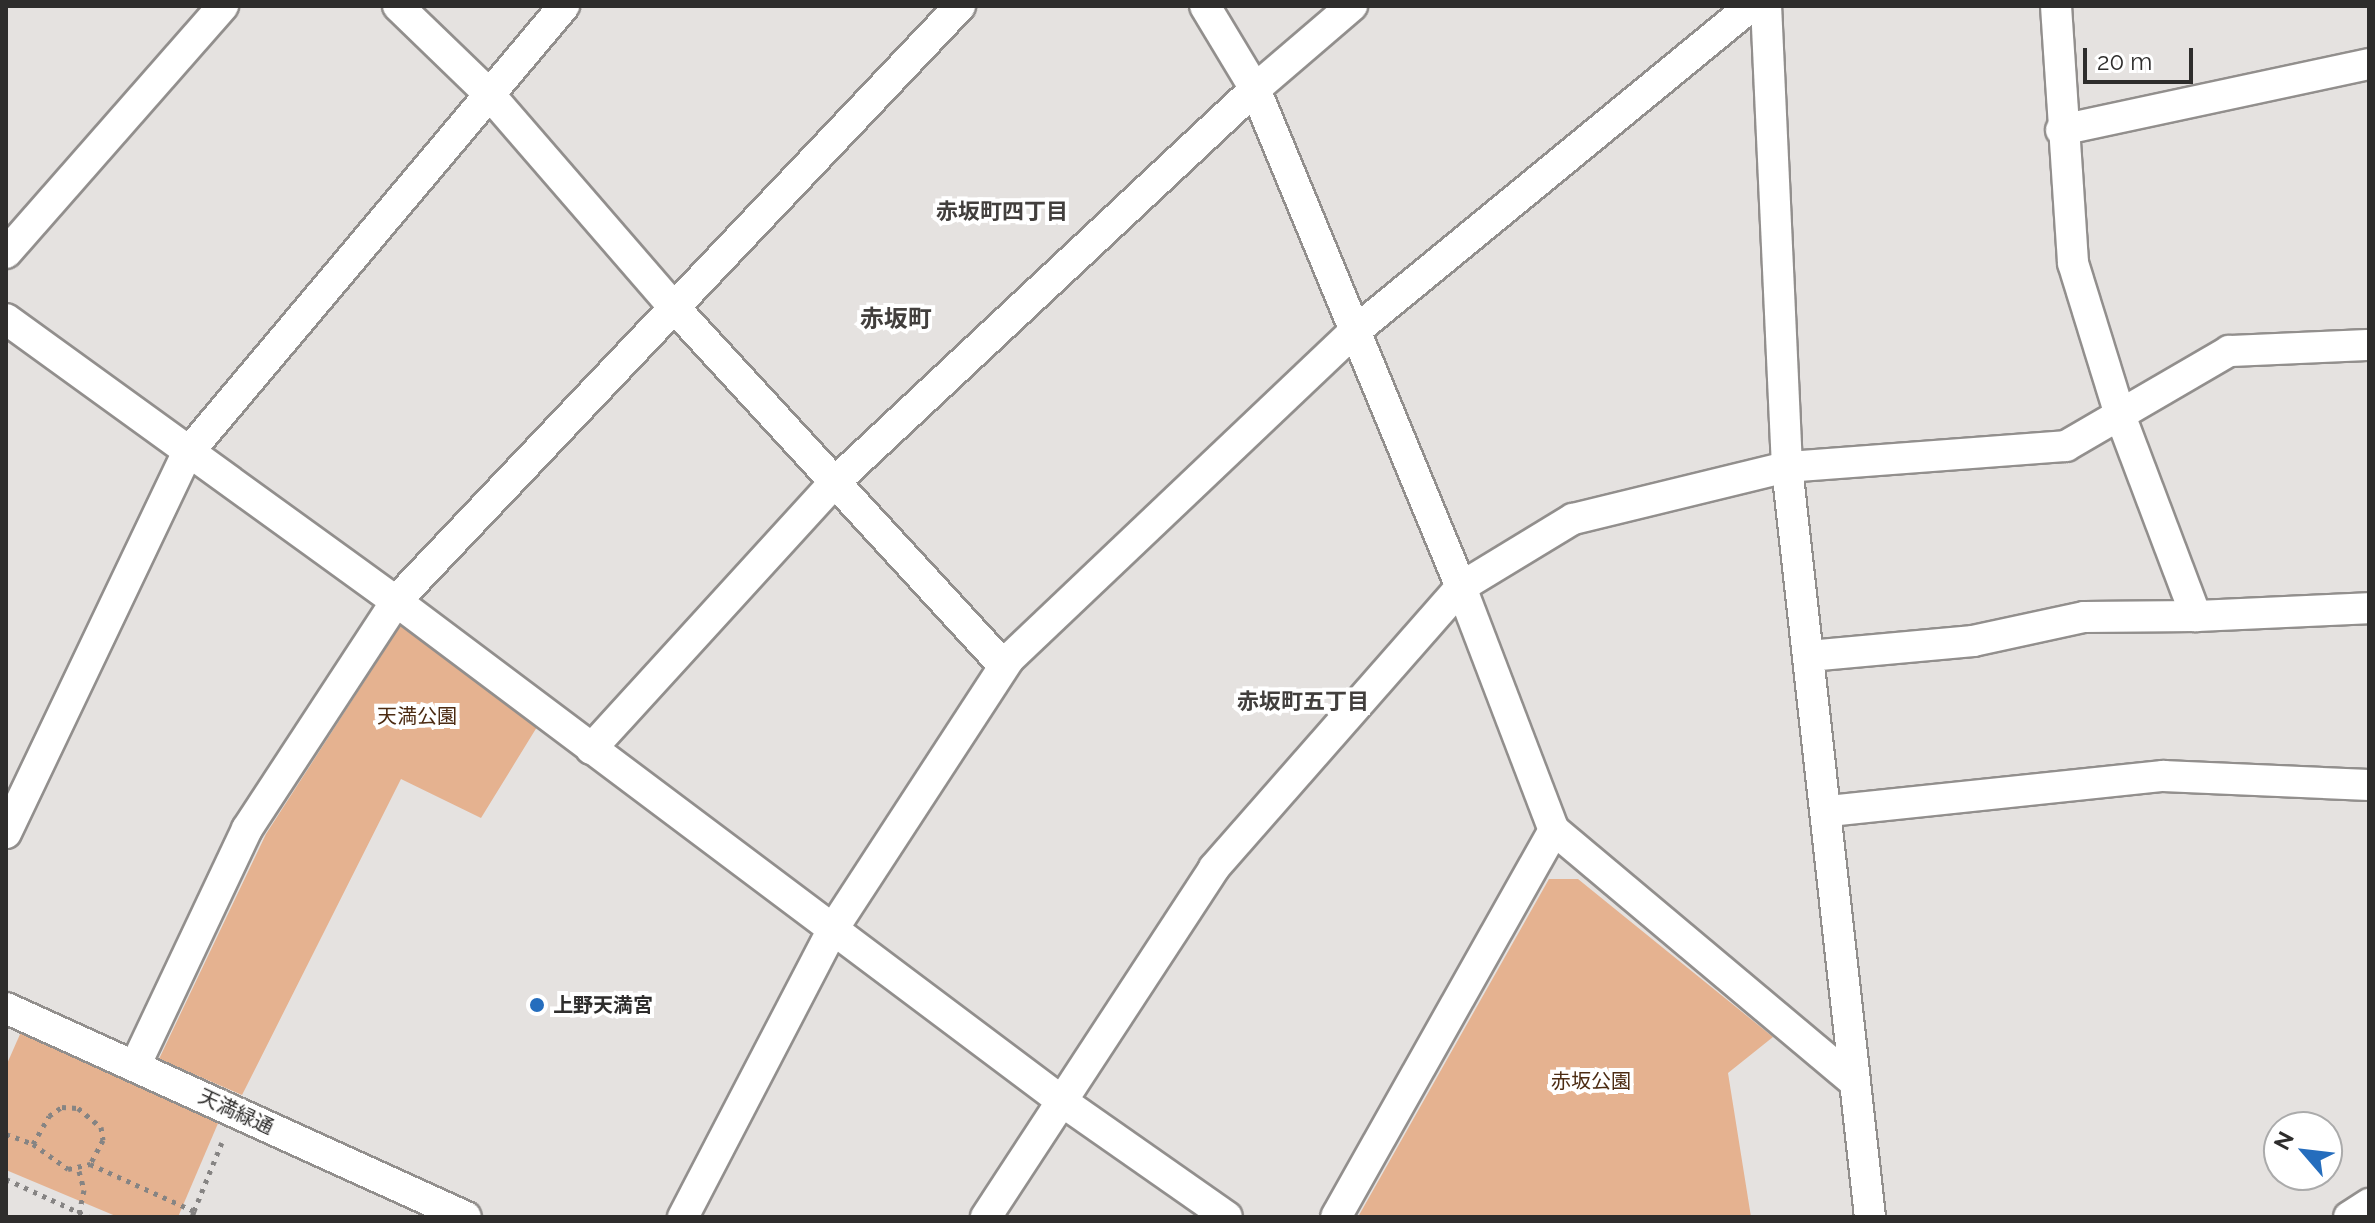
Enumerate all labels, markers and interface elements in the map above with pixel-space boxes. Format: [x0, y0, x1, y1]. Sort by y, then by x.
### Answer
scale bar [2087, 32, 2197, 82]
text: 20 m [2097, 47, 2152, 76]
district label: 赤坂町四丁目 [936, 199, 1068, 225]
district label: 赤坂町 [860, 305, 932, 333]
district label: 赤坂町五丁目 [1237, 689, 1369, 715]
park label: 天満公園 [377, 704, 457, 728]
place label: 上野天満宮 [553, 993, 653, 1017]
marker: 上野天満宮 [528, 996, 546, 1014]
park label: 赤坂公園 [1551, 1069, 1631, 1093]
street label: 天満緑通 [195, 1084, 277, 1140]
north arrow [2263, 1111, 2343, 1191]
text: N [2268, 1127, 2299, 1154]

